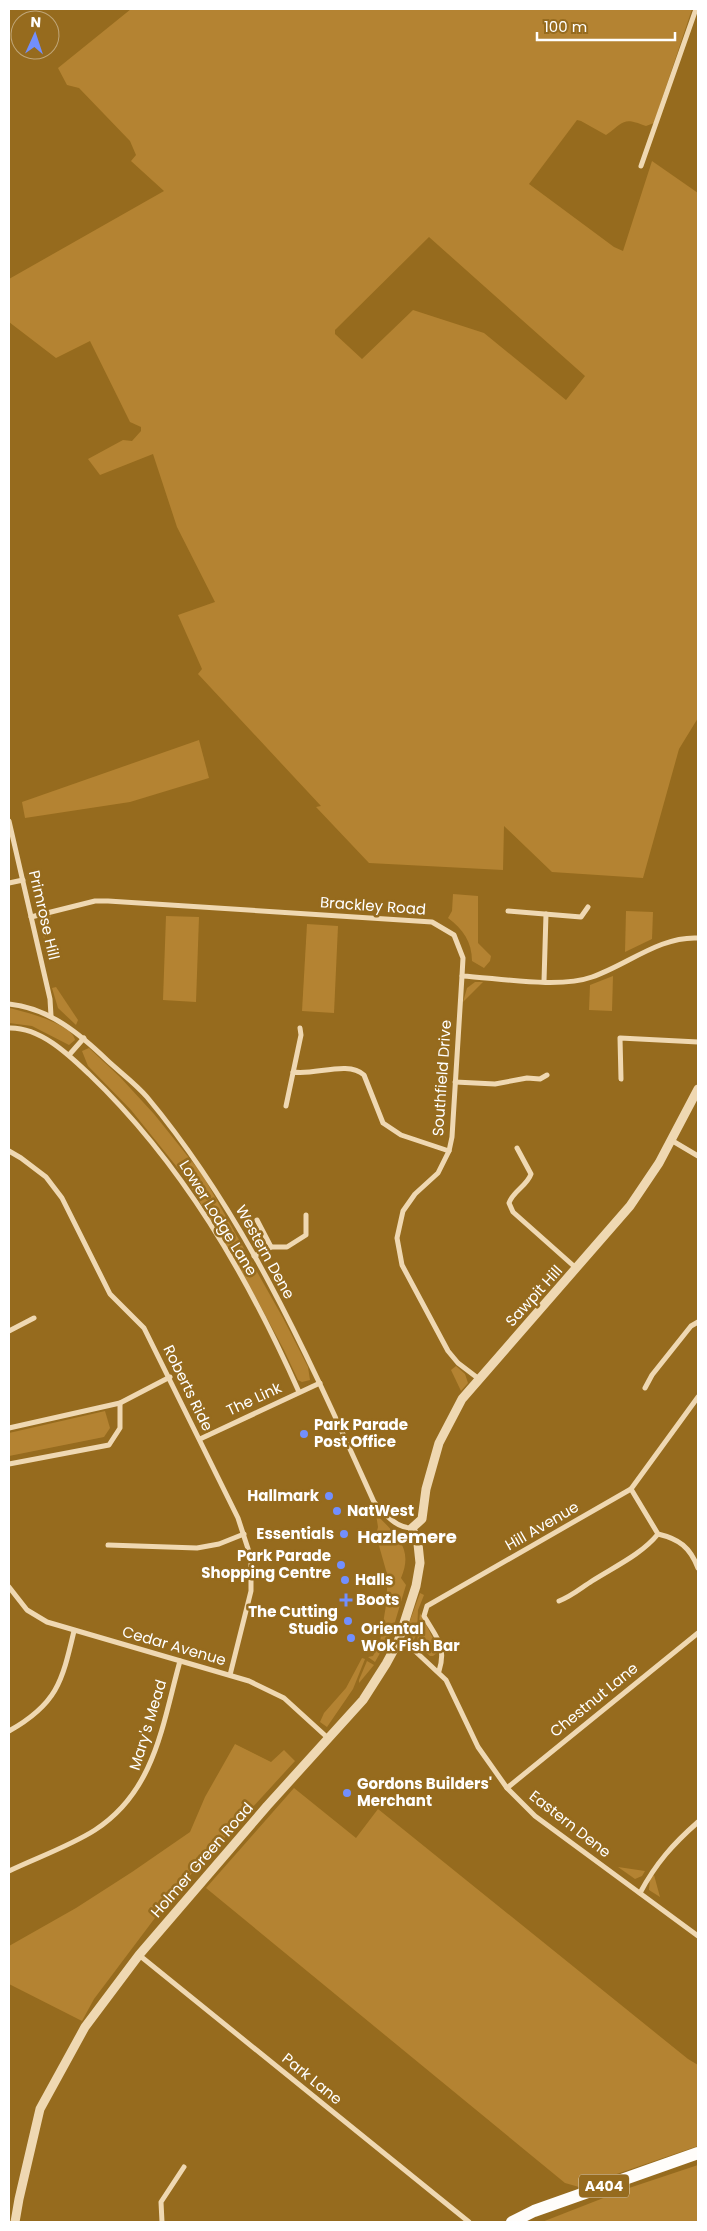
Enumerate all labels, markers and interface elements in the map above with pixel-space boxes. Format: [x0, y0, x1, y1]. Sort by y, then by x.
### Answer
north arrow [10, 10, 60, 60]
scale bar [537, 10, 674, 42]
text: N [30, 12, 41, 32]
text: 100 m [544, 16, 587, 37]
street label: Primrose Hill [24, 868, 65, 962]
street label: Brackley Road [319, 891, 427, 920]
street label: Southfield Drive [427, 1019, 456, 1137]
street label: Lower Lodge Lane [174, 1156, 262, 1279]
street label: Western Dene [231, 1201, 300, 1303]
street label: Sawpit Hill [500, 1260, 567, 1331]
street label: Roberts Ride [159, 1341, 218, 1434]
street label: The Link [223, 1377, 285, 1420]
place label: Park Parade Post Office [314, 1414, 408, 1452]
marker: Park Parade Post Office [298, 1428, 310, 1440]
place label: Hallmark [247, 1485, 320, 1506]
marker: Hallmark [323, 1490, 335, 1502]
street label: Hill Avenue [501, 1496, 582, 1555]
place label: NatWest [347, 1500, 414, 1521]
marker: NatWest [331, 1505, 343, 1517]
place label: Essentials [256, 1523, 334, 1544]
district label: Hazlemere [357, 1524, 457, 1549]
marker: Essentials [338, 1528, 350, 1540]
place label: Park Parade Shopping Centre [201, 1545, 331, 1583]
marker: Park Parade Shopping Centre [335, 1559, 347, 1571]
place label: Halls [355, 1569, 393, 1590]
marker: Halls [339, 1574, 351, 1586]
place label: Boots [356, 1589, 399, 1610]
marker: Boots [340, 1594, 352, 1606]
place label: The Cutting Studio [248, 1601, 338, 1639]
marker: The Cutting Studio [342, 1615, 354, 1627]
place label: Oriental Wok Fish Bar [361, 1618, 460, 1656]
street label: Cedar Avenue [120, 1621, 229, 1670]
marker: Oriental Wok Fish Bar [345, 1632, 357, 1644]
street label: Chestnut Lane [545, 1657, 642, 1742]
street label: Mary's Mead [124, 1677, 171, 1773]
place label: Gordons Builders' Merchant [357, 1773, 492, 1811]
street label: Eastern Dene [525, 1785, 616, 1862]
marker: Gordons Builders' Merchant [341, 1787, 353, 1799]
street label: Holmer Green Road [146, 1798, 258, 1922]
street label: Park Lane [278, 2048, 347, 2109]
road number: A404 [579, 2174, 629, 2198]

